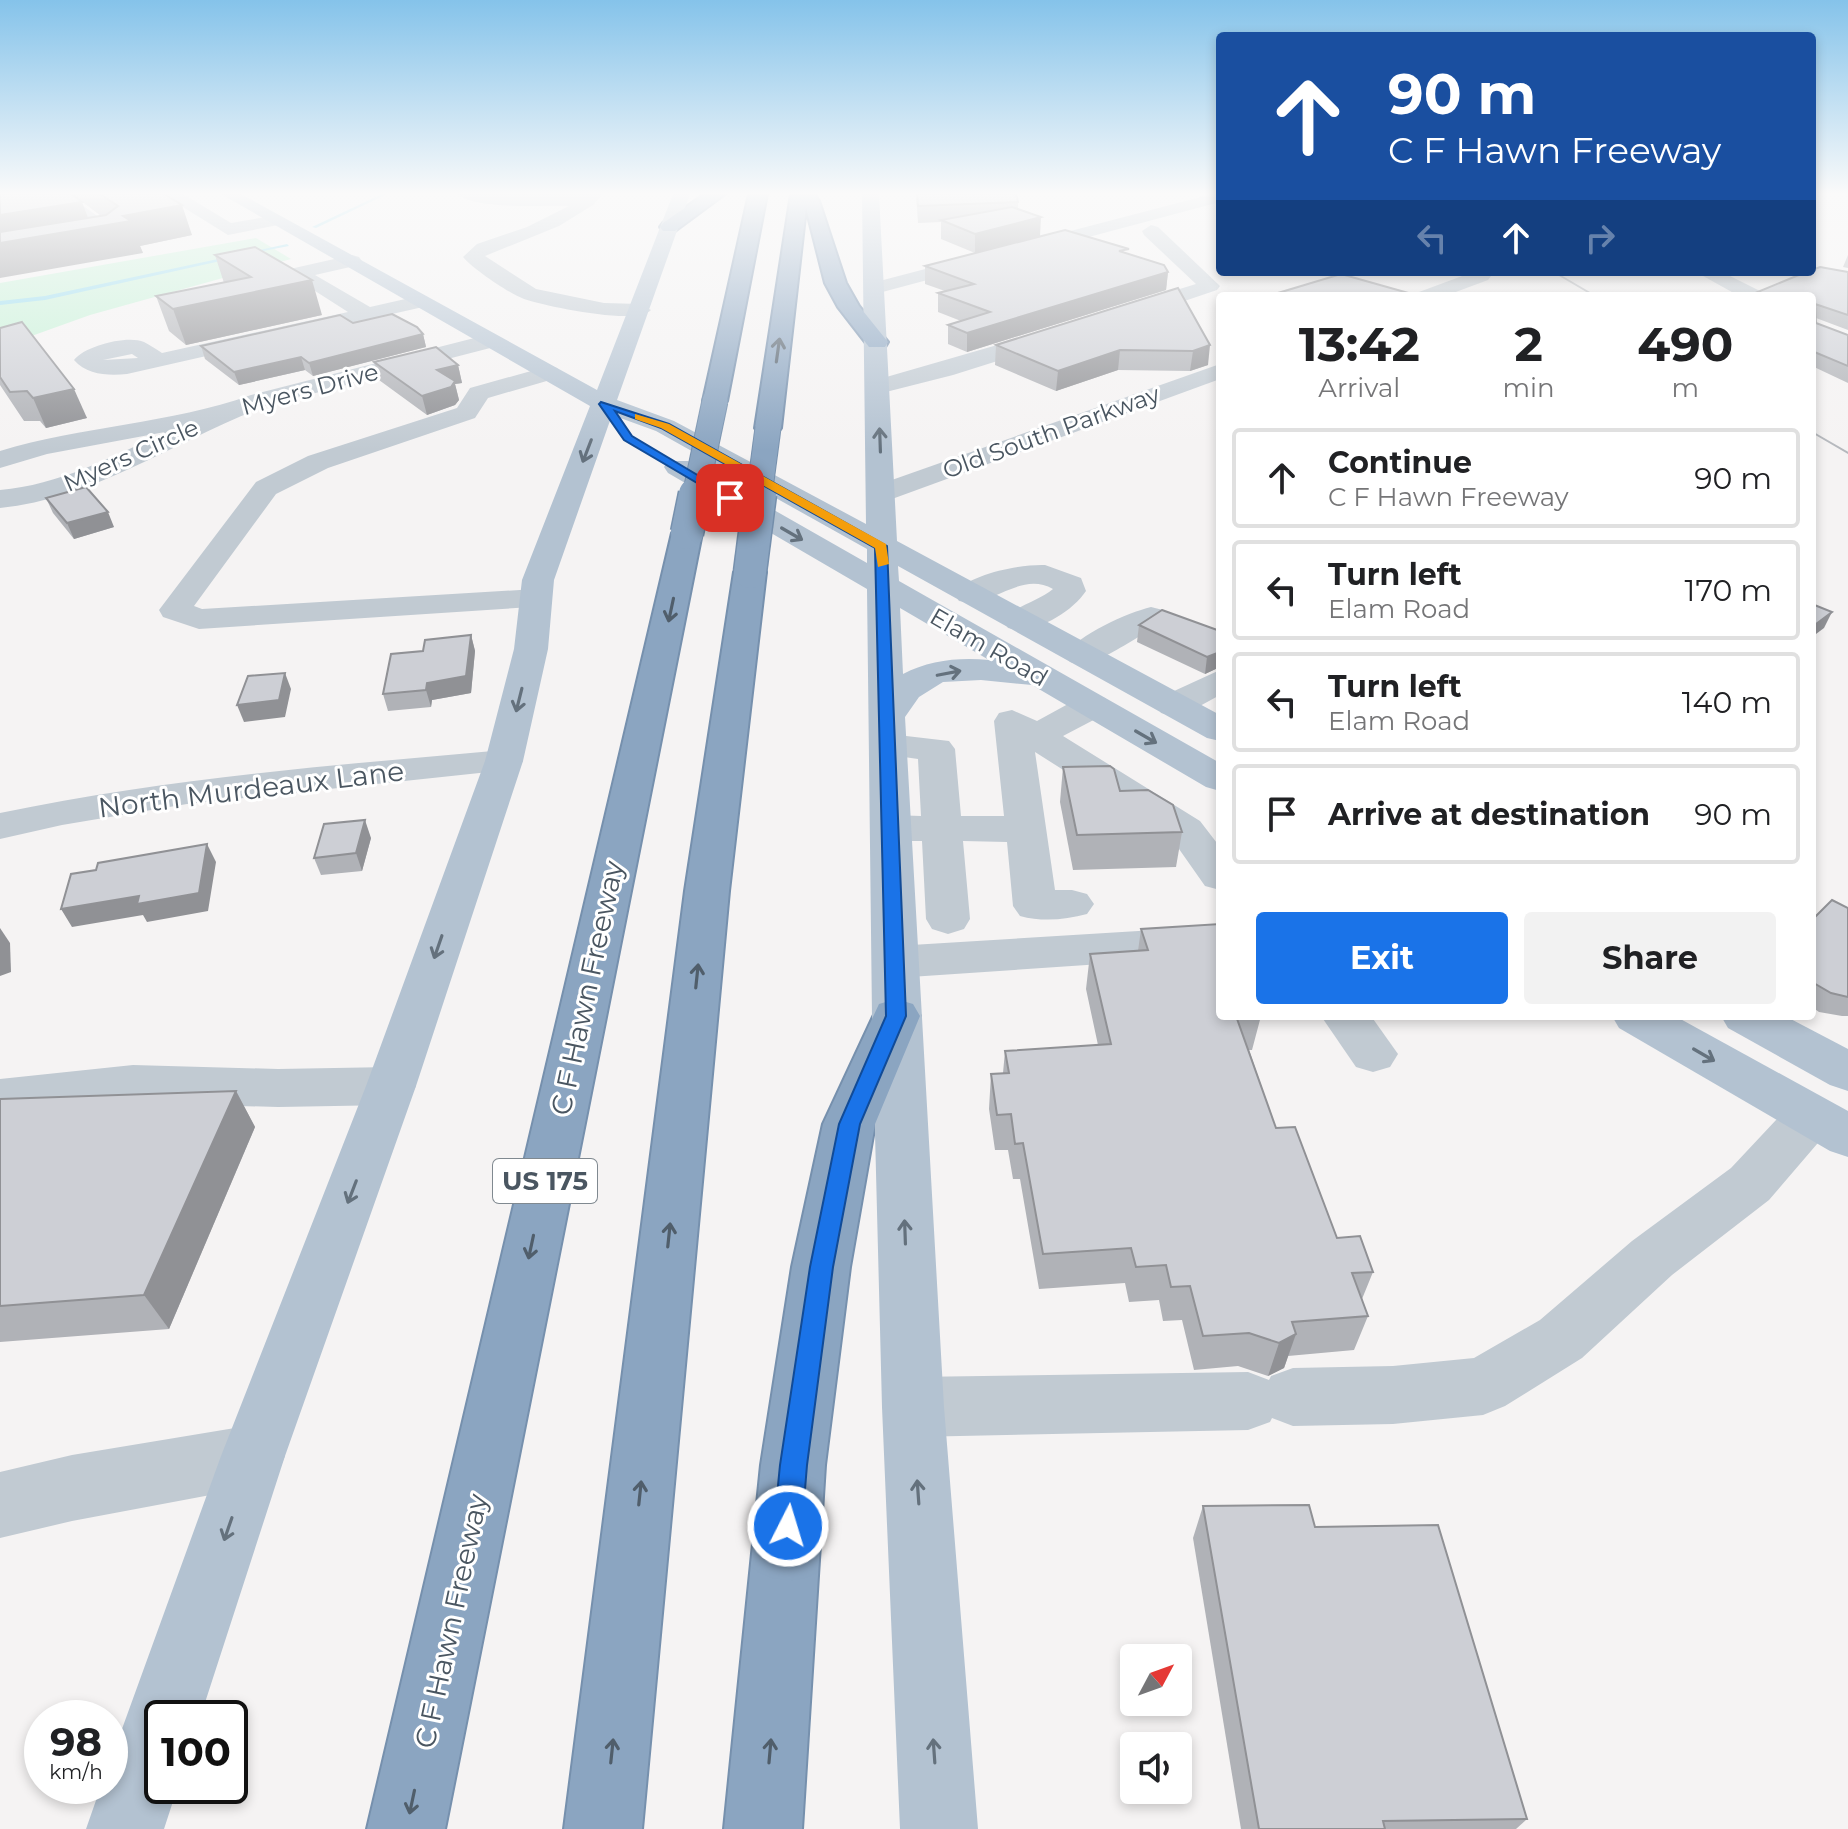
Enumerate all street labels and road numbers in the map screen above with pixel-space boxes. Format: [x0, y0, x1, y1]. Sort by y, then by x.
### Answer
street label: Myers Drive [238, 357, 382, 421]
street label: Old South Parkway [939, 379, 1163, 485]
street label: Myers Circle [59, 412, 203, 498]
street label: Elam Road [925, 602, 1053, 692]
street label: North Murdeaux Lane [96, 753, 406, 825]
street label: C F Hawn Freeway [543, 857, 631, 1118]
road number: US 175 [493, 1159, 597, 1203]
street label: C F Hawn Freeway [407, 1490, 495, 1751]

